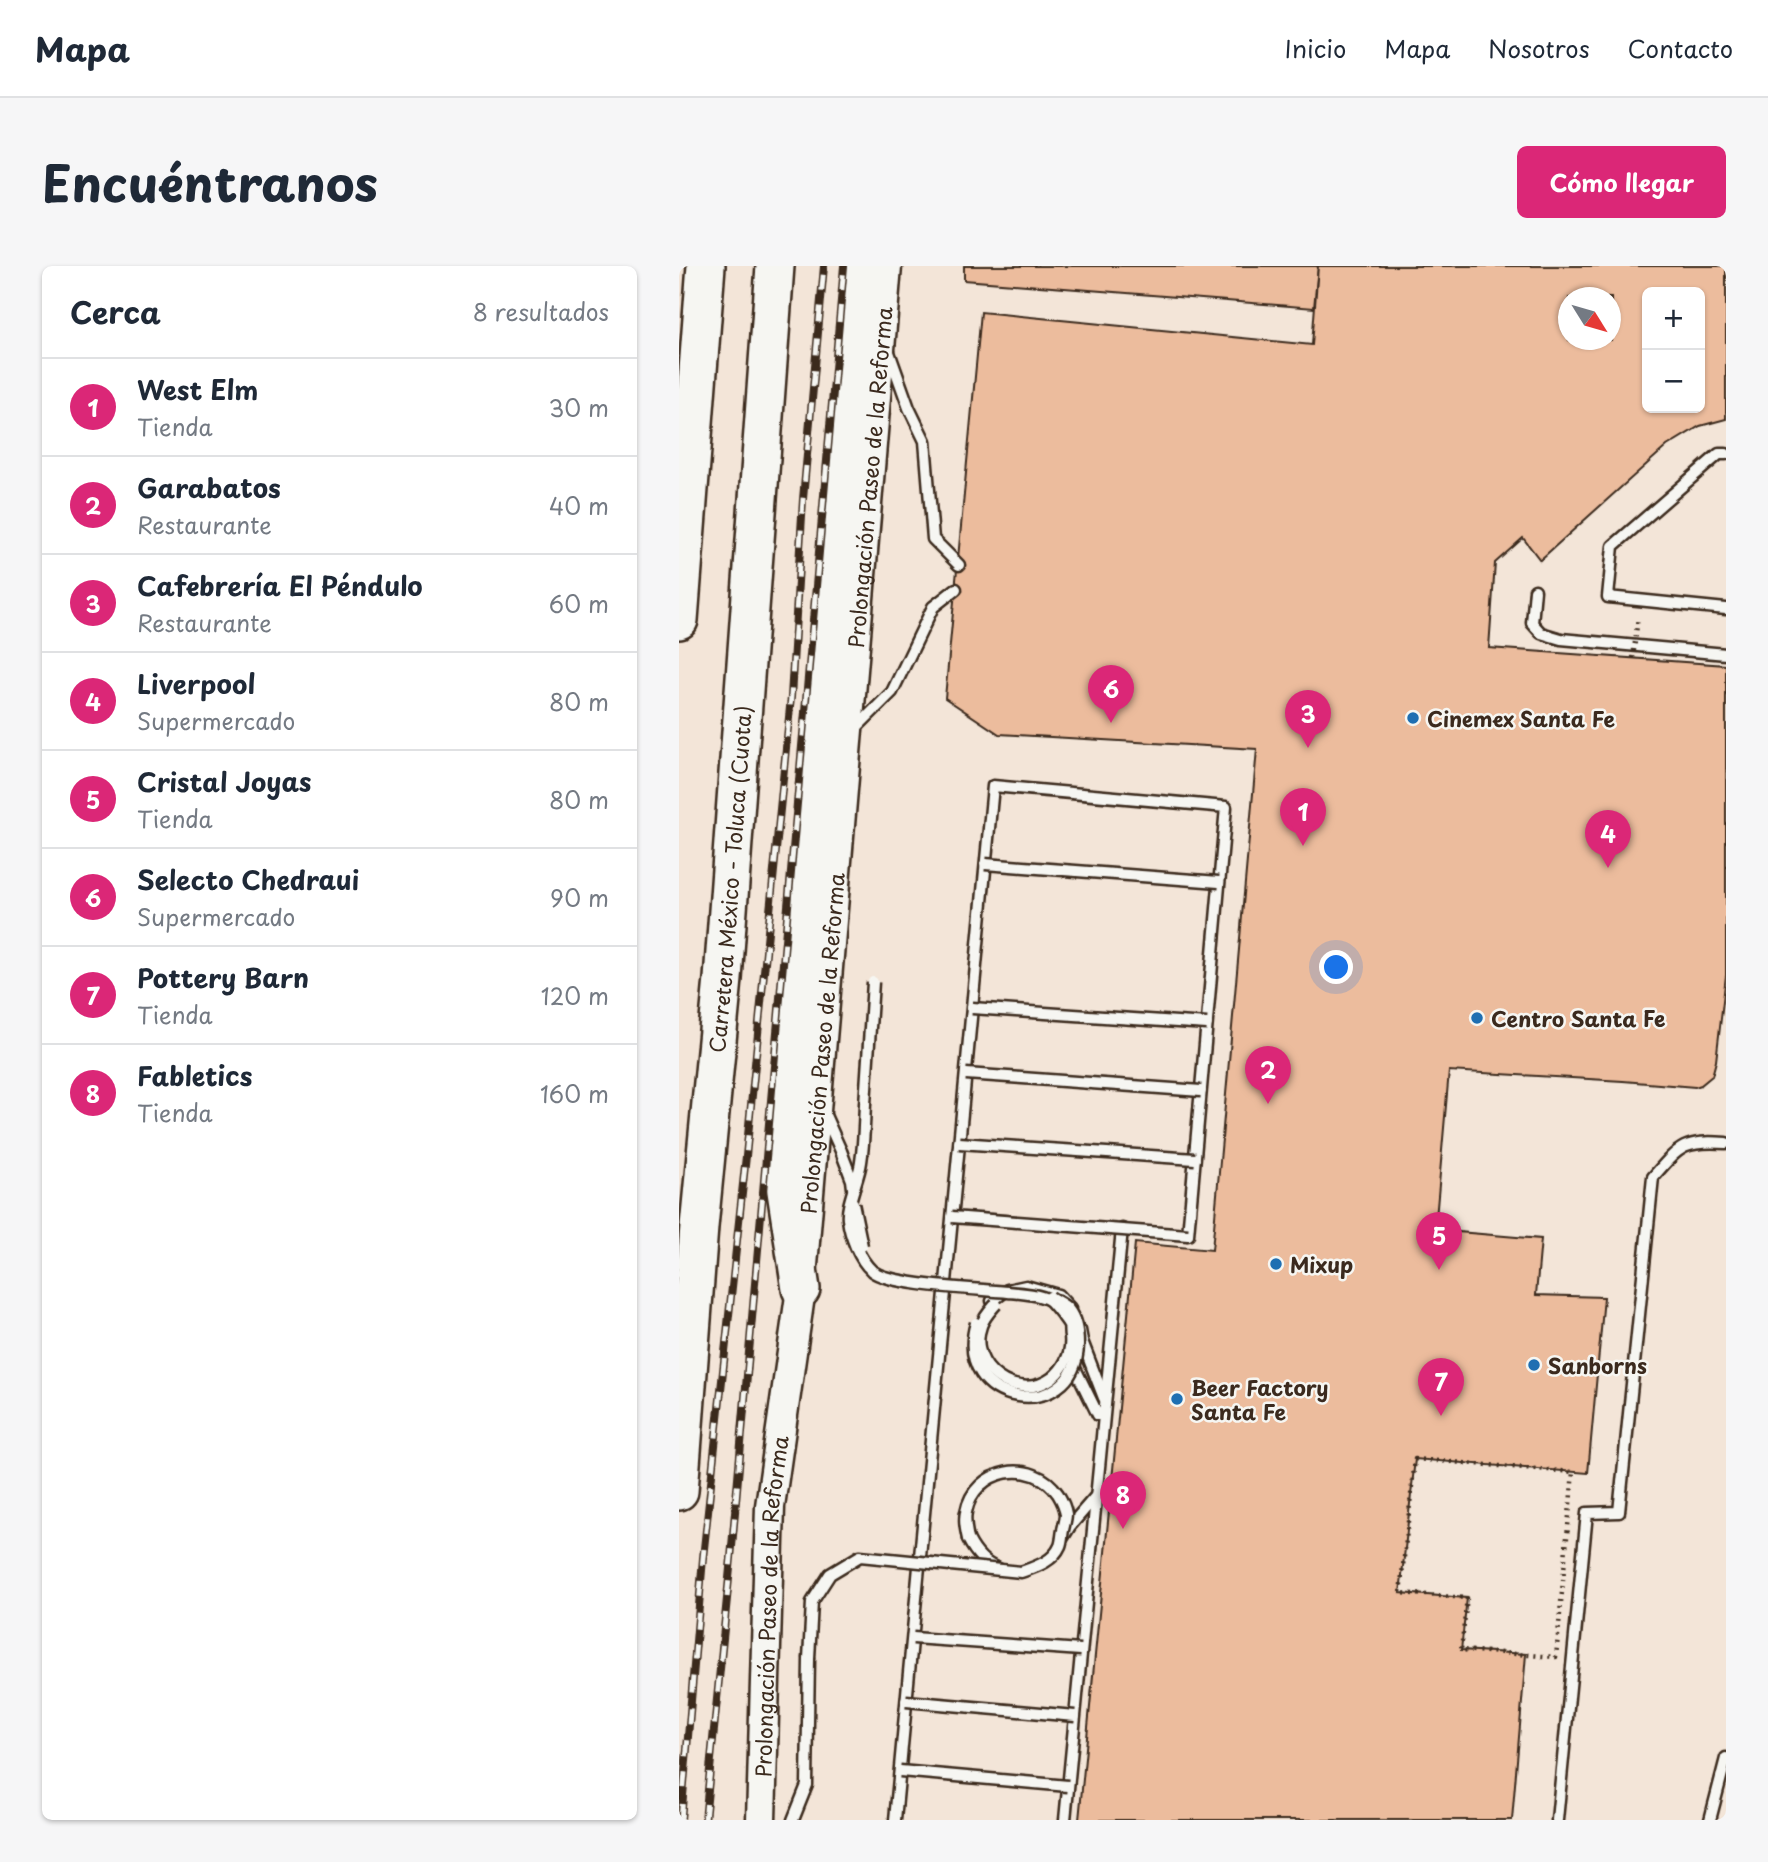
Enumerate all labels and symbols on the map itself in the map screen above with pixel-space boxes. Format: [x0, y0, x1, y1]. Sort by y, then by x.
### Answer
north arrow [1558, 287, 1621, 350]
street label: Prolongación Paseo de la Reforma [839, 305, 900, 649]
pin: 6 [1088, 665, 1134, 723]
pin: 3 [1285, 690, 1331, 748]
place label: Cinemex Santa Fe [1427, 702, 1615, 734]
street label: Carretera México - Toluca (Cuota) [700, 704, 759, 1054]
marker: Cinemex Santa Fe [1405, 710, 1421, 726]
pin: 1 [1280, 788, 1326, 846]
pin: 4 [1585, 810, 1631, 868]
street label: Prolongación Paseo de la Reforma [791, 871, 852, 1215]
your location [1319, 950, 1353, 984]
place label: Centro Santa Fe [1491, 1002, 1665, 1034]
marker: Centro Santa Fe [1469, 1010, 1485, 1026]
pin: 2 [1245, 1046, 1291, 1104]
pin: 5 [1416, 1212, 1462, 1270]
place label: Mixup [1290, 1248, 1353, 1280]
marker: Mixup [1268, 1256, 1284, 1272]
place label: Sanborns [1548, 1349, 1647, 1381]
marker: Sanborns [1526, 1357, 1542, 1373]
pin: 7 [1418, 1358, 1464, 1416]
place label: Beer Factory Santa Fe [1191, 1371, 1328, 1427]
marker: Beer Factory Santa Fe [1169, 1391, 1185, 1407]
street label: Prolongación Paseo de la Reforma [746, 1433, 796, 1778]
pin: 8 [1100, 1471, 1146, 1529]

